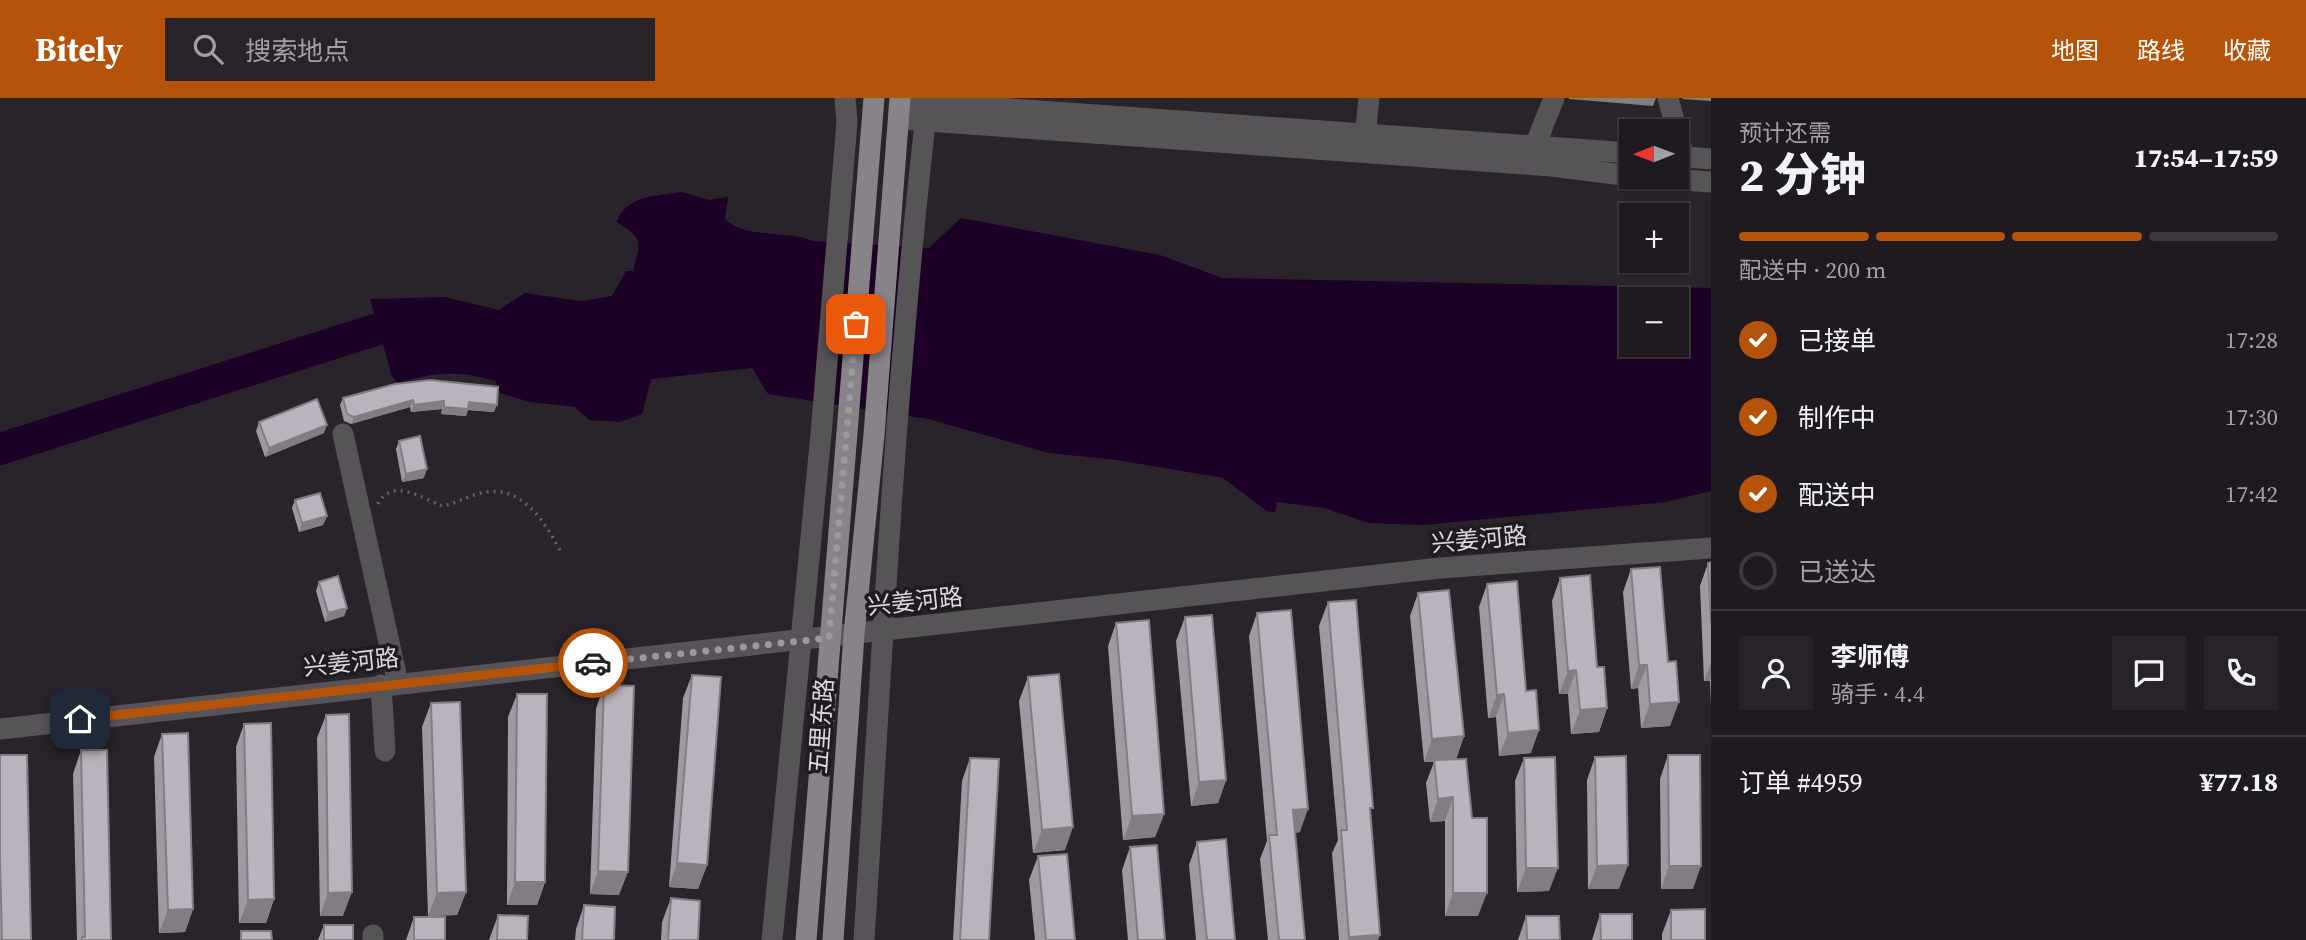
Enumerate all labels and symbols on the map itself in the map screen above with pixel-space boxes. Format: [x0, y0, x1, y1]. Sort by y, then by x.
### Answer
north arrow [1619, 119, 1689, 189]
pin [826, 294, 886, 354]
street label: 兴姜河路 [1430, 518, 1528, 560]
street label: 兴姜河路 [866, 580, 964, 622]
courier [558, 628, 628, 698]
street label: 兴姜河路 [302, 641, 400, 683]
street label: 五里东路 [801, 677, 841, 775]
pin [50, 689, 110, 749]

